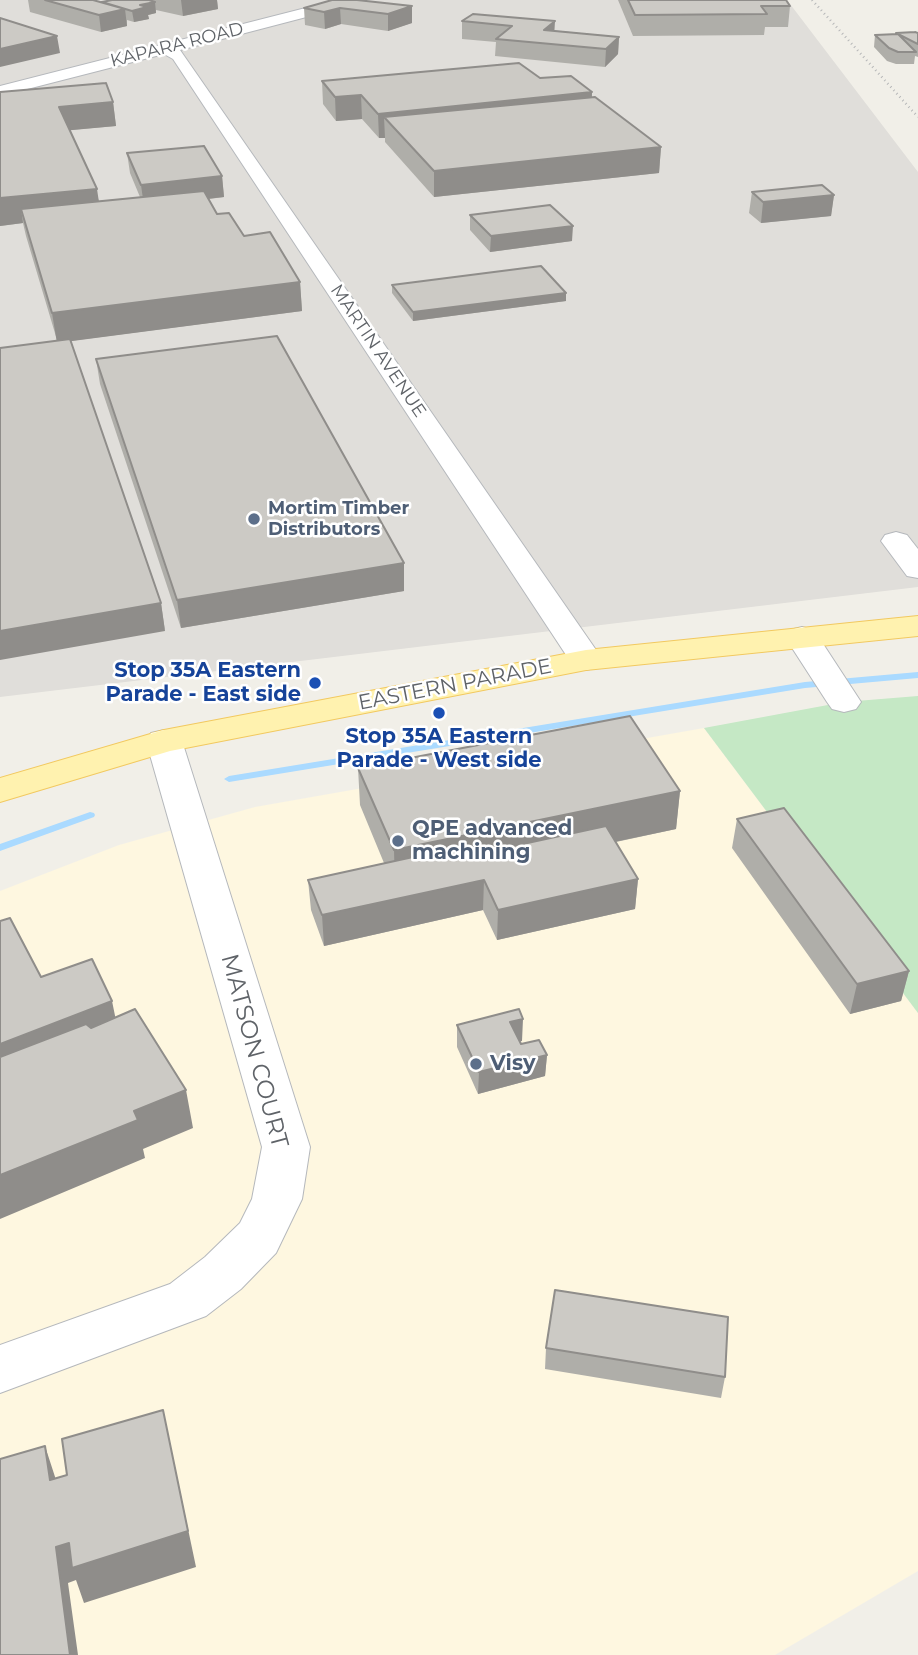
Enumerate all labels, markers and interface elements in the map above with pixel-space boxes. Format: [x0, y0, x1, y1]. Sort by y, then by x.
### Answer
street label: KAPARA ROAD [108, 18, 246, 72]
street label: MARTIN AVENUE [326, 280, 430, 422]
place label: Mortim Timber Distributors [268, 498, 409, 540]
marker: Mortim Timber Distributors [246, 511, 262, 527]
street label: EASTERN PARADE [356, 654, 554, 716]
place label: Stop 35A Eastern Parade - East side [105, 658, 301, 708]
marker: Stop 35A Eastern Parade - East side [307, 675, 323, 691]
marker: Stop 35A Eastern Parade - West side [431, 705, 447, 721]
place label: Stop 35A Eastern Parade - West side [336, 724, 542, 774]
place label: QPE advanced machining [412, 816, 572, 866]
marker: QPE advanced machining [390, 833, 406, 849]
street label: MATSON COURT [214, 951, 294, 1151]
place label: Visy [490, 1051, 536, 1077]
marker: Visy [468, 1056, 484, 1072]

